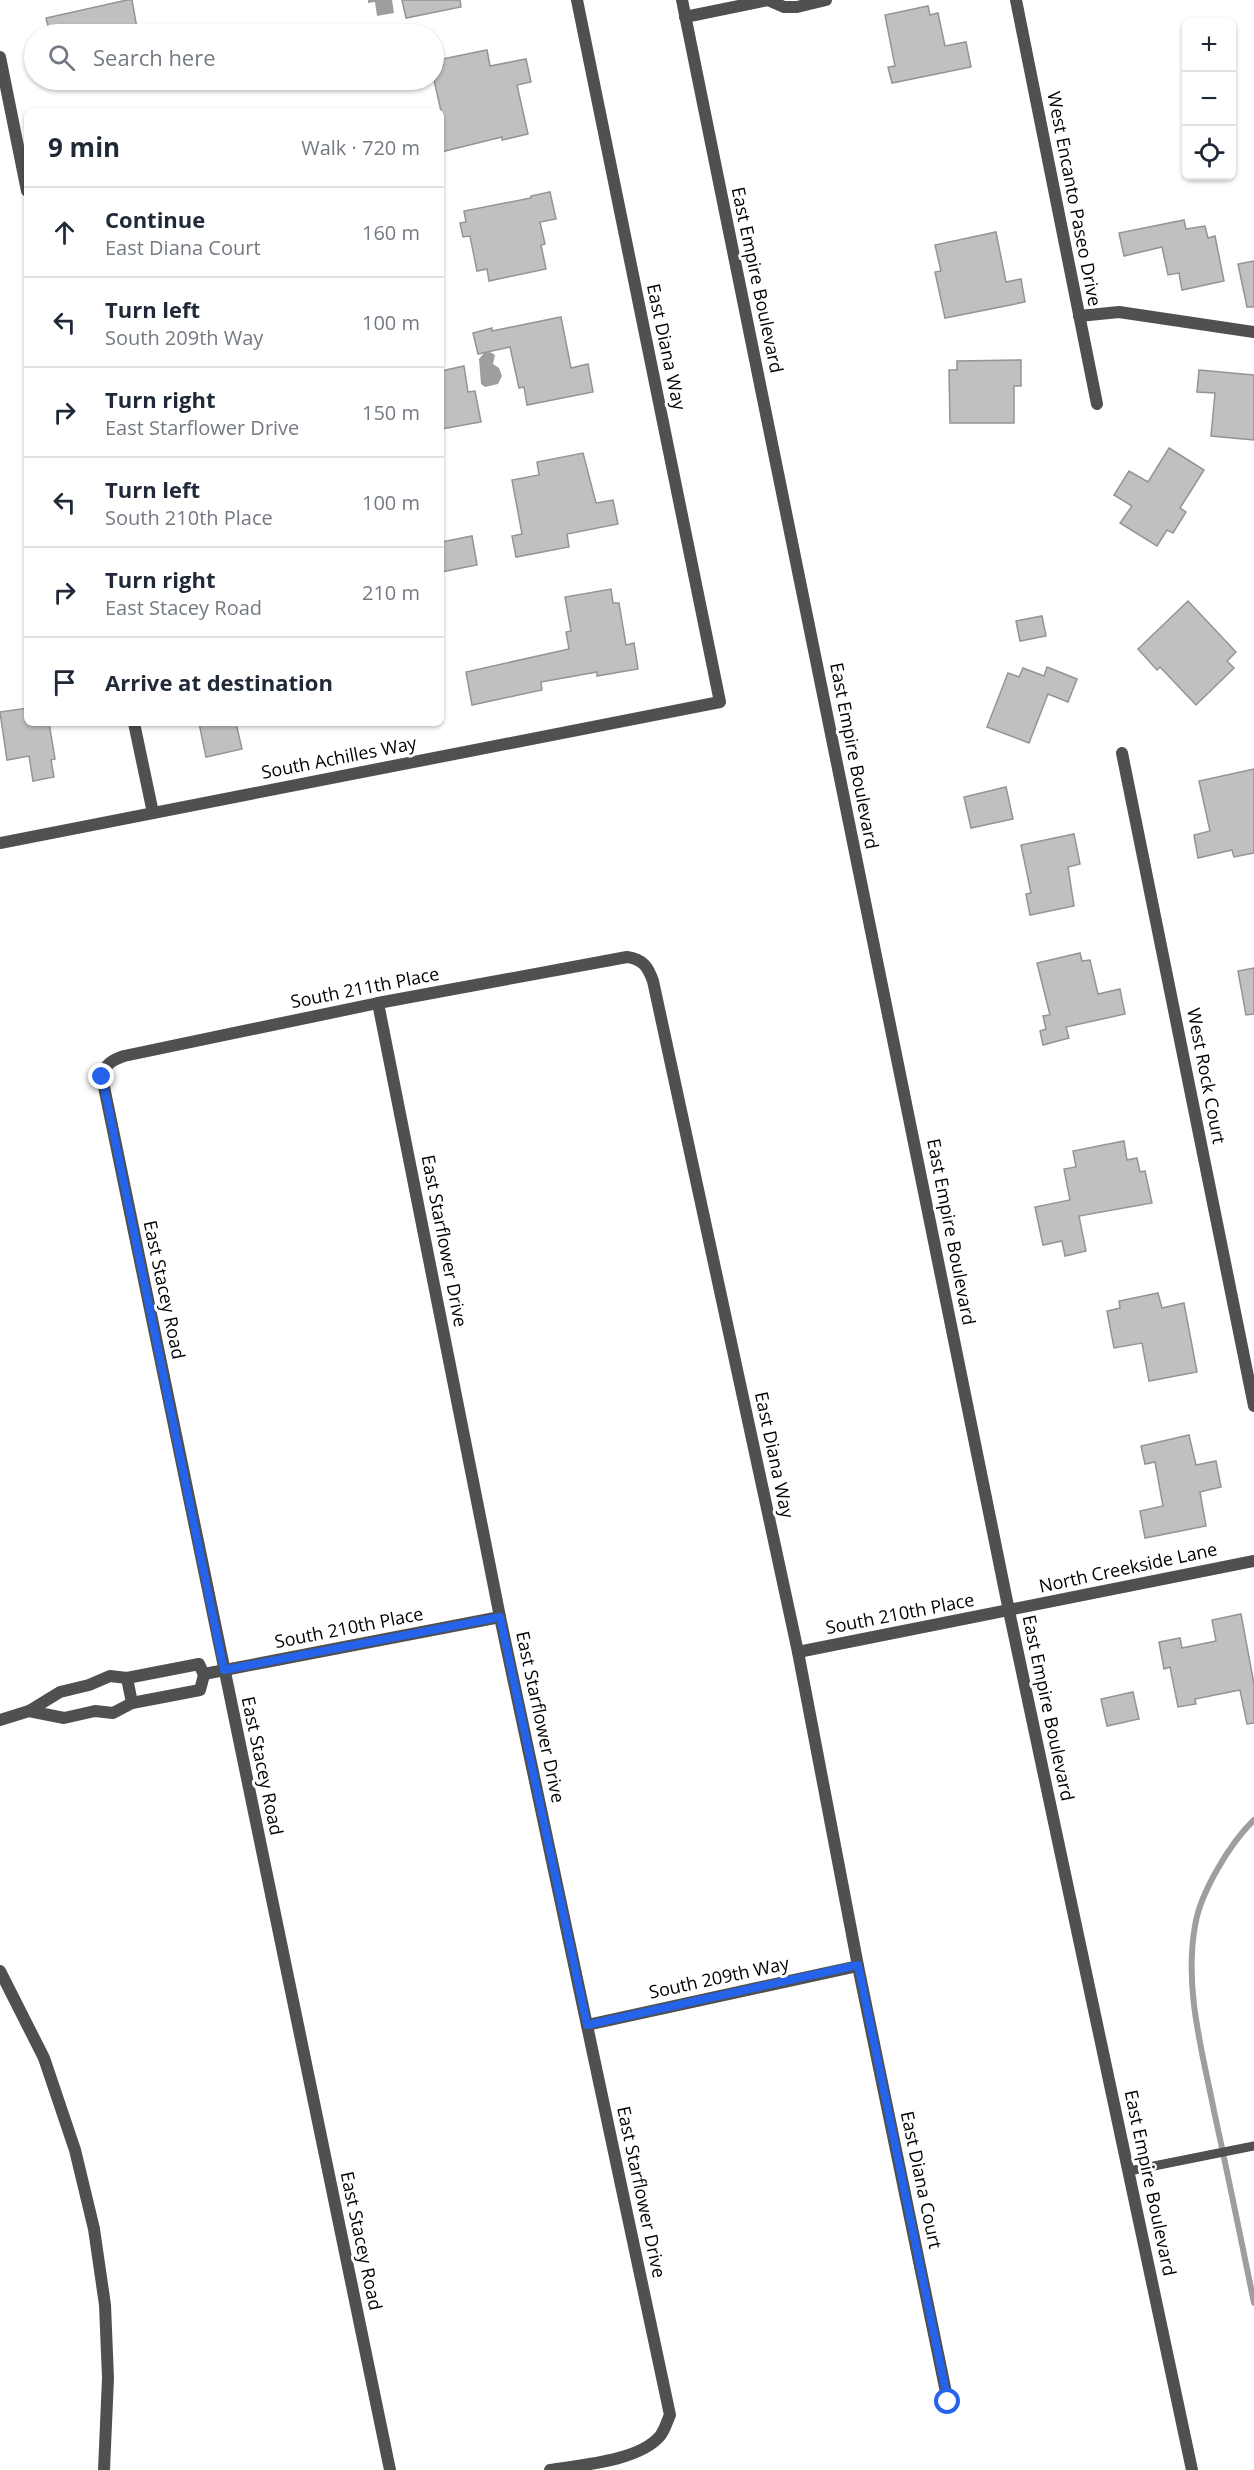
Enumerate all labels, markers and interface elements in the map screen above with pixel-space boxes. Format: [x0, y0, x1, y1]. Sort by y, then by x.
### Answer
map controls [1182, 18, 1236, 180]
button: + [1182, 18, 1236, 72]
search box [24, 24, 444, 90]
icon: search [45, 41, 78, 74]
text: Search here [93, 42, 216, 72]
button: − [1182, 72, 1236, 126]
street label: West Encanto Paseo Drive [1042, 89, 1108, 308]
button: locate [1182, 126, 1236, 180]
text: 9 min [48, 129, 120, 165]
text: Walk · 720 m [301, 134, 420, 161]
street label: East Empire Boulevard [727, 185, 789, 375]
text: Continue [105, 204, 205, 234]
icon: ahead [48, 216, 81, 249]
text: 160 m [362, 219, 420, 246]
text: East Diana Court [105, 234, 261, 261]
street label: East Diana Way [642, 281, 692, 413]
text: Turn left [105, 294, 200, 324]
icon: left [48, 306, 81, 339]
text: 100 m [362, 309, 420, 336]
text: South 209th Way [105, 324, 263, 351]
text: Turn right [105, 384, 216, 414]
icon: right [48, 396, 81, 429]
text: 150 m [362, 399, 420, 426]
text: East Starflower Drive [105, 414, 299, 441]
text: Turn left [105, 474, 200, 504]
icon: left [48, 486, 81, 519]
text: 100 m [362, 489, 420, 516]
text: South 210th Place [105, 504, 273, 531]
text: Turn right [105, 564, 216, 594]
icon: right [48, 576, 81, 609]
text: 210 m [362, 579, 420, 606]
text: East Stacey Road [105, 594, 262, 621]
street label: East Empire Boulevard [825, 660, 885, 851]
icon: arrive [48, 666, 81, 699]
text: Arrive at destination [105, 667, 333, 697]
street label: South Achilles Way [259, 730, 419, 784]
street label: South 211th Place [288, 961, 441, 1013]
street label: West Rock Court [1182, 1006, 1232, 1146]
route end [88, 1063, 114, 1089]
street label: East Empire Boulevard [922, 1136, 982, 1327]
street label: East Starflower Drive [417, 1153, 473, 1329]
street label: East Stacey Road [139, 1218, 191, 1361]
street label: East Diana Way [750, 1389, 800, 1521]
street label: North Creekside Lane [1036, 1536, 1219, 1598]
street label: South 210th Place [823, 1587, 976, 1639]
street label: South 210th Place [272, 1601, 425, 1653]
street label: East Empire Boulevard [1018, 1613, 1080, 1803]
street label: East Starflower Drive [511, 1629, 571, 1805]
street label: East Stacey Road [237, 1694, 289, 1837]
street label: South 209th Way [647, 1950, 792, 2004]
street label: East Empire Boulevard [1120, 2088, 1182, 2278]
street label: East Starflower Drive [612, 2104, 672, 2280]
street label: East Diana Court [896, 2109, 948, 2251]
street label: East Stacey Road [336, 2169, 388, 2312]
route start [934, 2388, 960, 2414]

